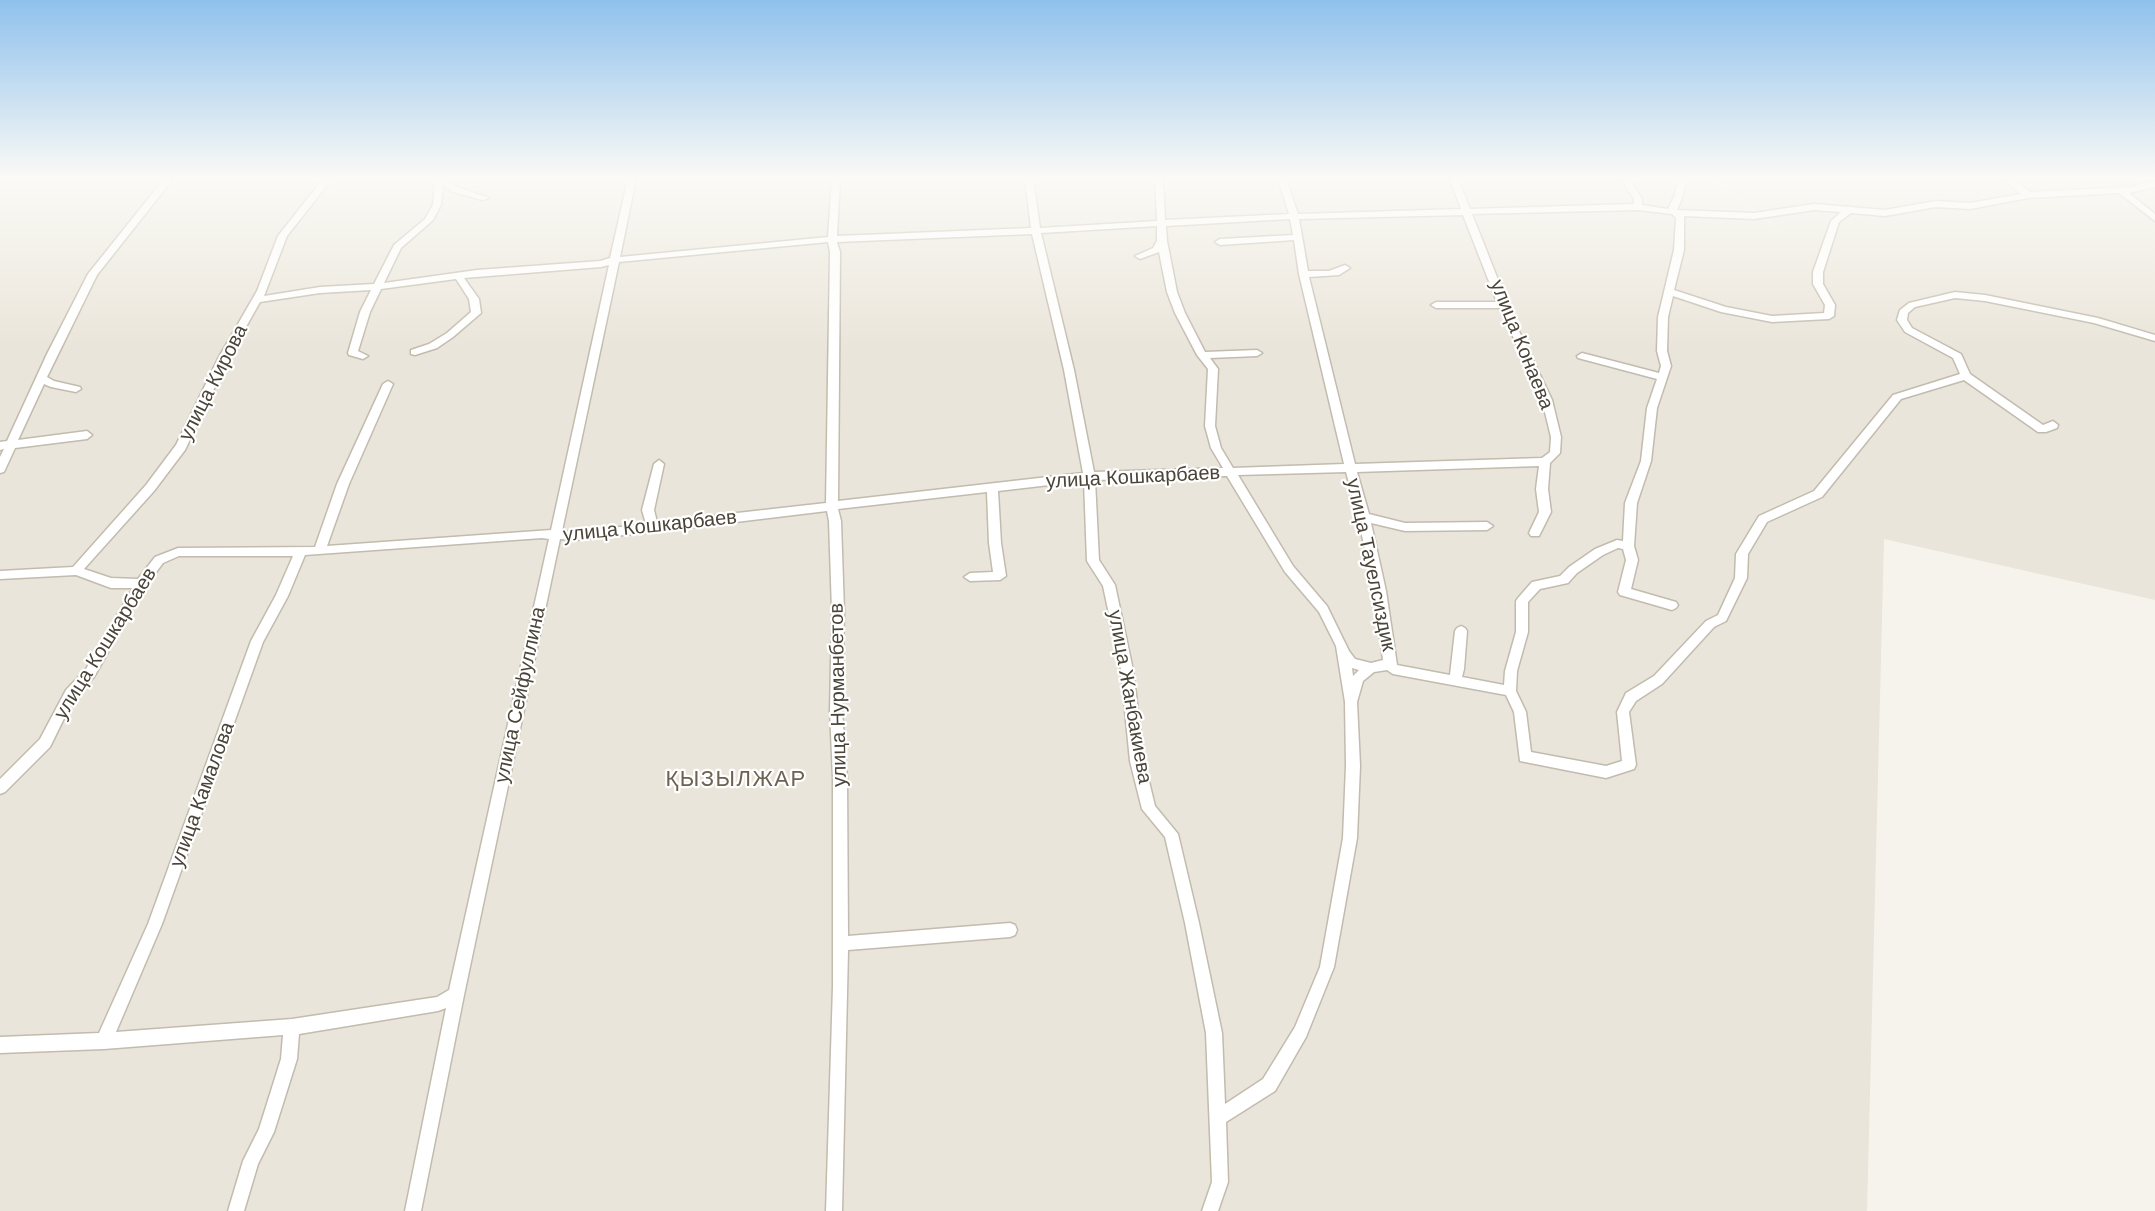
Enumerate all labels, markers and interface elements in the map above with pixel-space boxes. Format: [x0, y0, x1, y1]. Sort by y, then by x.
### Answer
street label: улица Конаева [1484, 277, 1558, 413]
street label: улица Кирова [175, 321, 253, 445]
street label: улица Кошкарбаев [1045, 461, 1221, 495]
street label: улица Тауелсиздик [1340, 476, 1400, 654]
street label: улица Кошкарбаев [562, 506, 738, 548]
street label: улица Кошкарбаев [50, 564, 162, 724]
street label: улица Нурманбетов [825, 603, 853, 787]
street label: улица Сейфуллина [491, 605, 551, 785]
street label: улица Жанбакиева [1102, 608, 1156, 786]
street label: улица Камалова [166, 719, 240, 871]
district label: ҚЫЗЫЛЖАР [665, 767, 807, 793]

